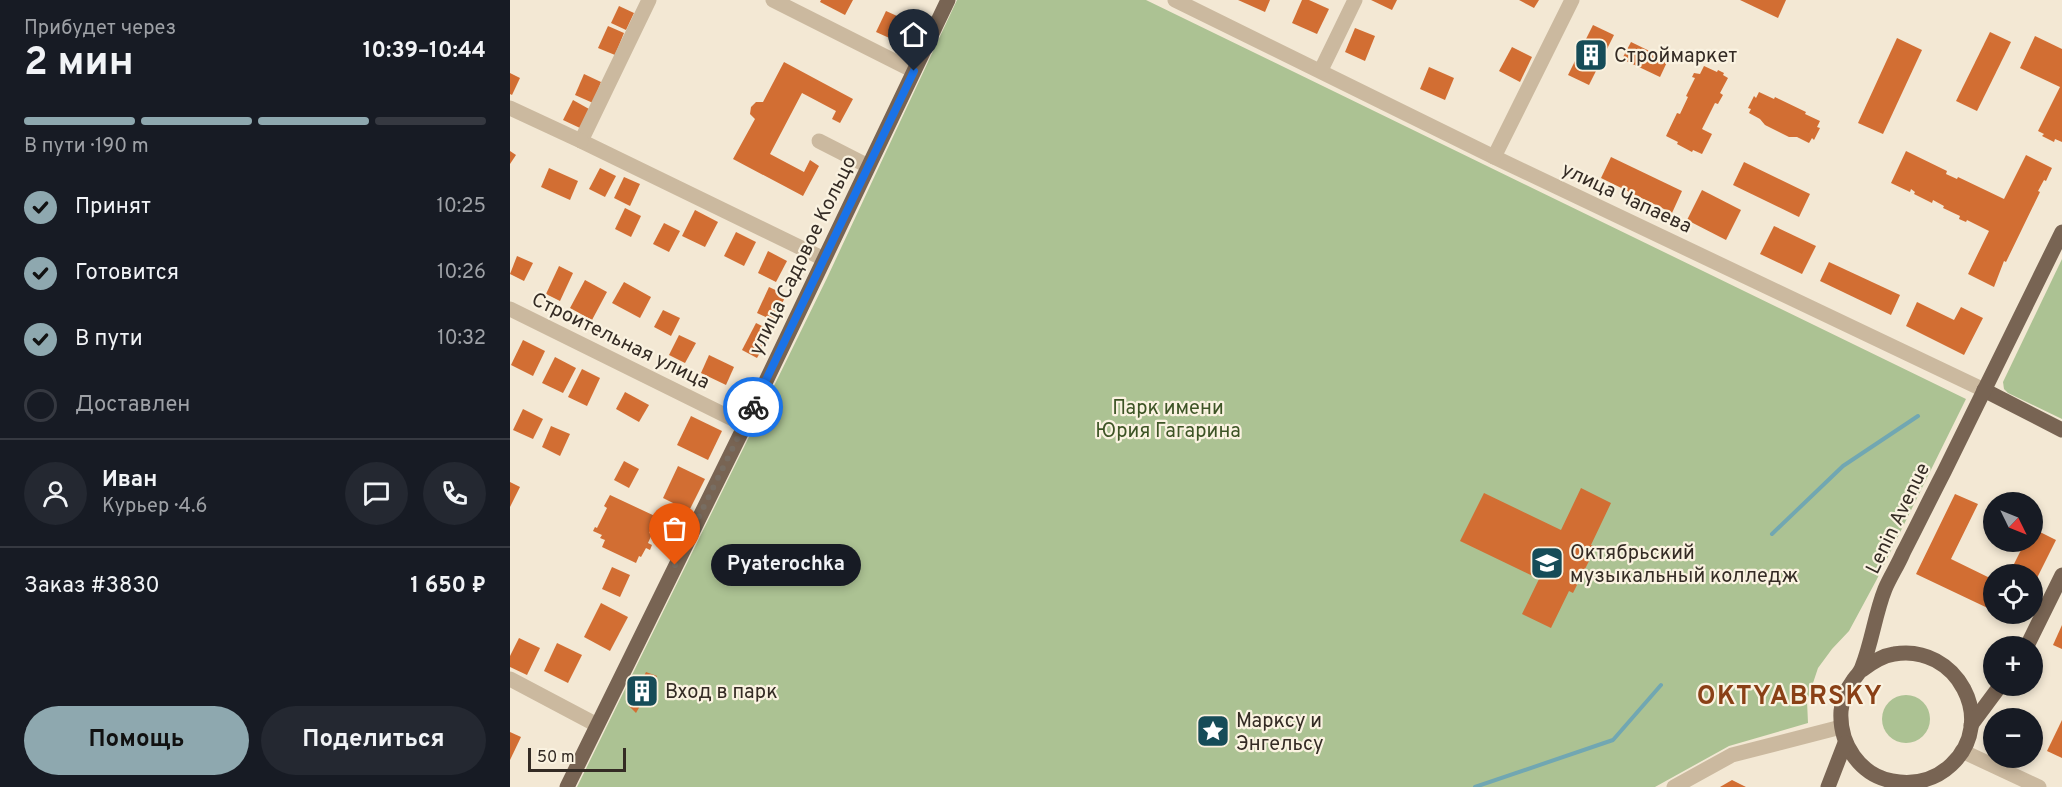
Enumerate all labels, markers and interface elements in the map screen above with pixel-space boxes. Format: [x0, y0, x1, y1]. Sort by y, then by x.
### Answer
pin [888, 9, 939, 71]
text: Прибудет через [24, 16, 176, 42]
icon: home [897, 18, 930, 51]
building icon: Строймаркет [1573, 37, 1609, 73]
text: 10:39–10:44 [363, 38, 486, 65]
text: 2 мин [24, 40, 134, 89]
place label: Строймаркет [1614, 44, 1737, 70]
text: В пути · 190 m [24, 134, 149, 160]
street label: улица Садовое Кольцо [744, 152, 863, 360]
street label: улица Чапаева [1557, 157, 1696, 240]
icon: check [24, 191, 57, 224]
text: Принят [75, 194, 151, 221]
text: 10:25 [437, 194, 486, 220]
icon: check [24, 257, 57, 290]
text: Готовится [75, 260, 179, 287]
text: 10:26 [437, 260, 486, 286]
street label: Строительная улица [527, 287, 714, 396]
icon: check [24, 323, 57, 356]
text: В пути [75, 326, 143, 353]
text: 10:32 [437, 326, 486, 352]
courier [723, 377, 783, 437]
icon: bike [737, 391, 770, 424]
text: Доставлен [75, 392, 190, 419]
park label: Парк имени Юрия Гагарина [1095, 396, 1241, 445]
street label: Lenin Avenue [1861, 459, 1937, 579]
button: person [24, 462, 87, 525]
button: chat [345, 462, 408, 525]
button: phone [423, 462, 486, 525]
text: Иван [102, 467, 157, 494]
north arrow [1983, 492, 2043, 552]
map controls [1983, 492, 2043, 768]
text: Курьер · 4.6 [102, 494, 207, 520]
pin [649, 503, 700, 565]
icon: bag [658, 512, 691, 545]
place label: Октябрьский музыкальный колледж [1570, 541, 1798, 590]
callout: Pyaterochka [711, 544, 861, 586]
school or university icon: Октябрьский музыкальный колледж [1529, 545, 1565, 581]
text: Pyaterochka [727, 552, 845, 578]
button: locate [1983, 564, 2043, 624]
text: Заказ #3830 [24, 573, 160, 600]
text: 1 650 ₽ [410, 573, 486, 600]
button: + [1983, 636, 2043, 696]
building icon: Вход в парк [624, 673, 660, 709]
place label: Вход в парк [665, 680, 778, 706]
district label: OKTYABRSKY [1697, 681, 1883, 714]
button: Помощь [24, 706, 249, 775]
button: Поделиться [261, 706, 486, 775]
button: − [1983, 708, 2043, 768]
place label: Марксу и Энгельсу [1236, 709, 1324, 758]
place icon: Марксу и Энгельсу [1195, 713, 1231, 749]
scale bar [528, 745, 626, 772]
text: 50 m [537, 748, 575, 768]

